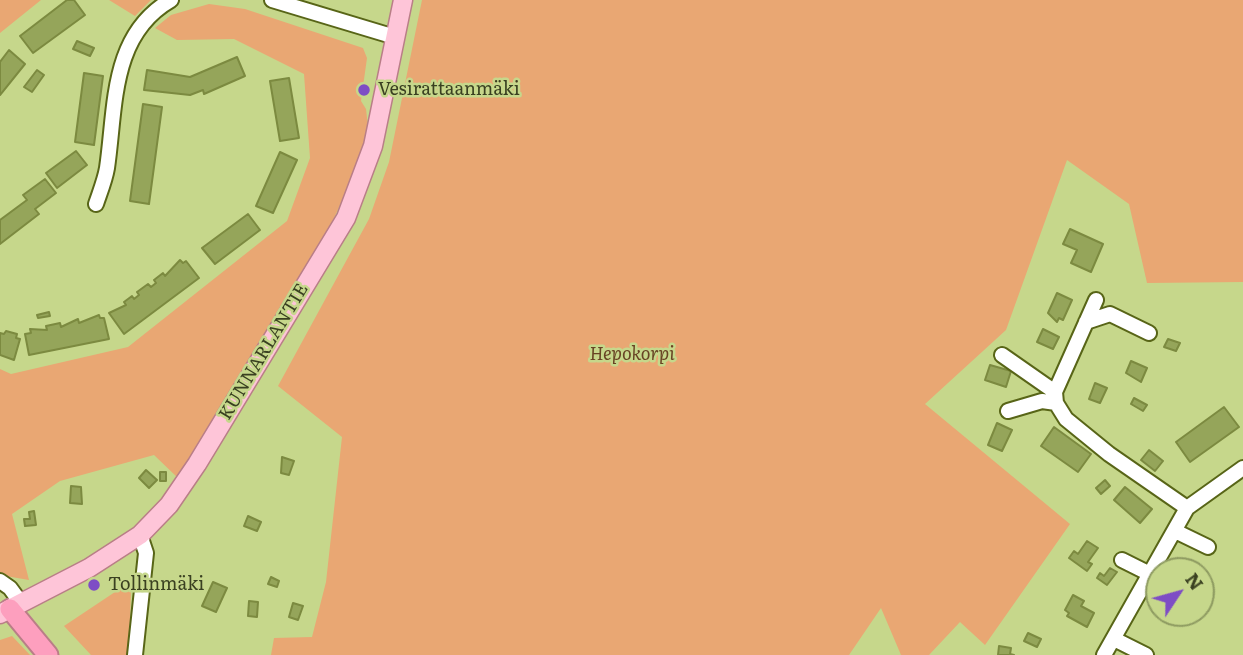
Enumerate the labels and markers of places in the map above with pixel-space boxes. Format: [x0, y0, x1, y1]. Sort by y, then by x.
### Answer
place label: Vesirattaanmäki [378, 79, 520, 101]
marker: Vesirattaanmäki [356, 82, 372, 98]
place label: Tollinmäki [108, 574, 204, 596]
marker: Tollinmäki [86, 577, 102, 593]

